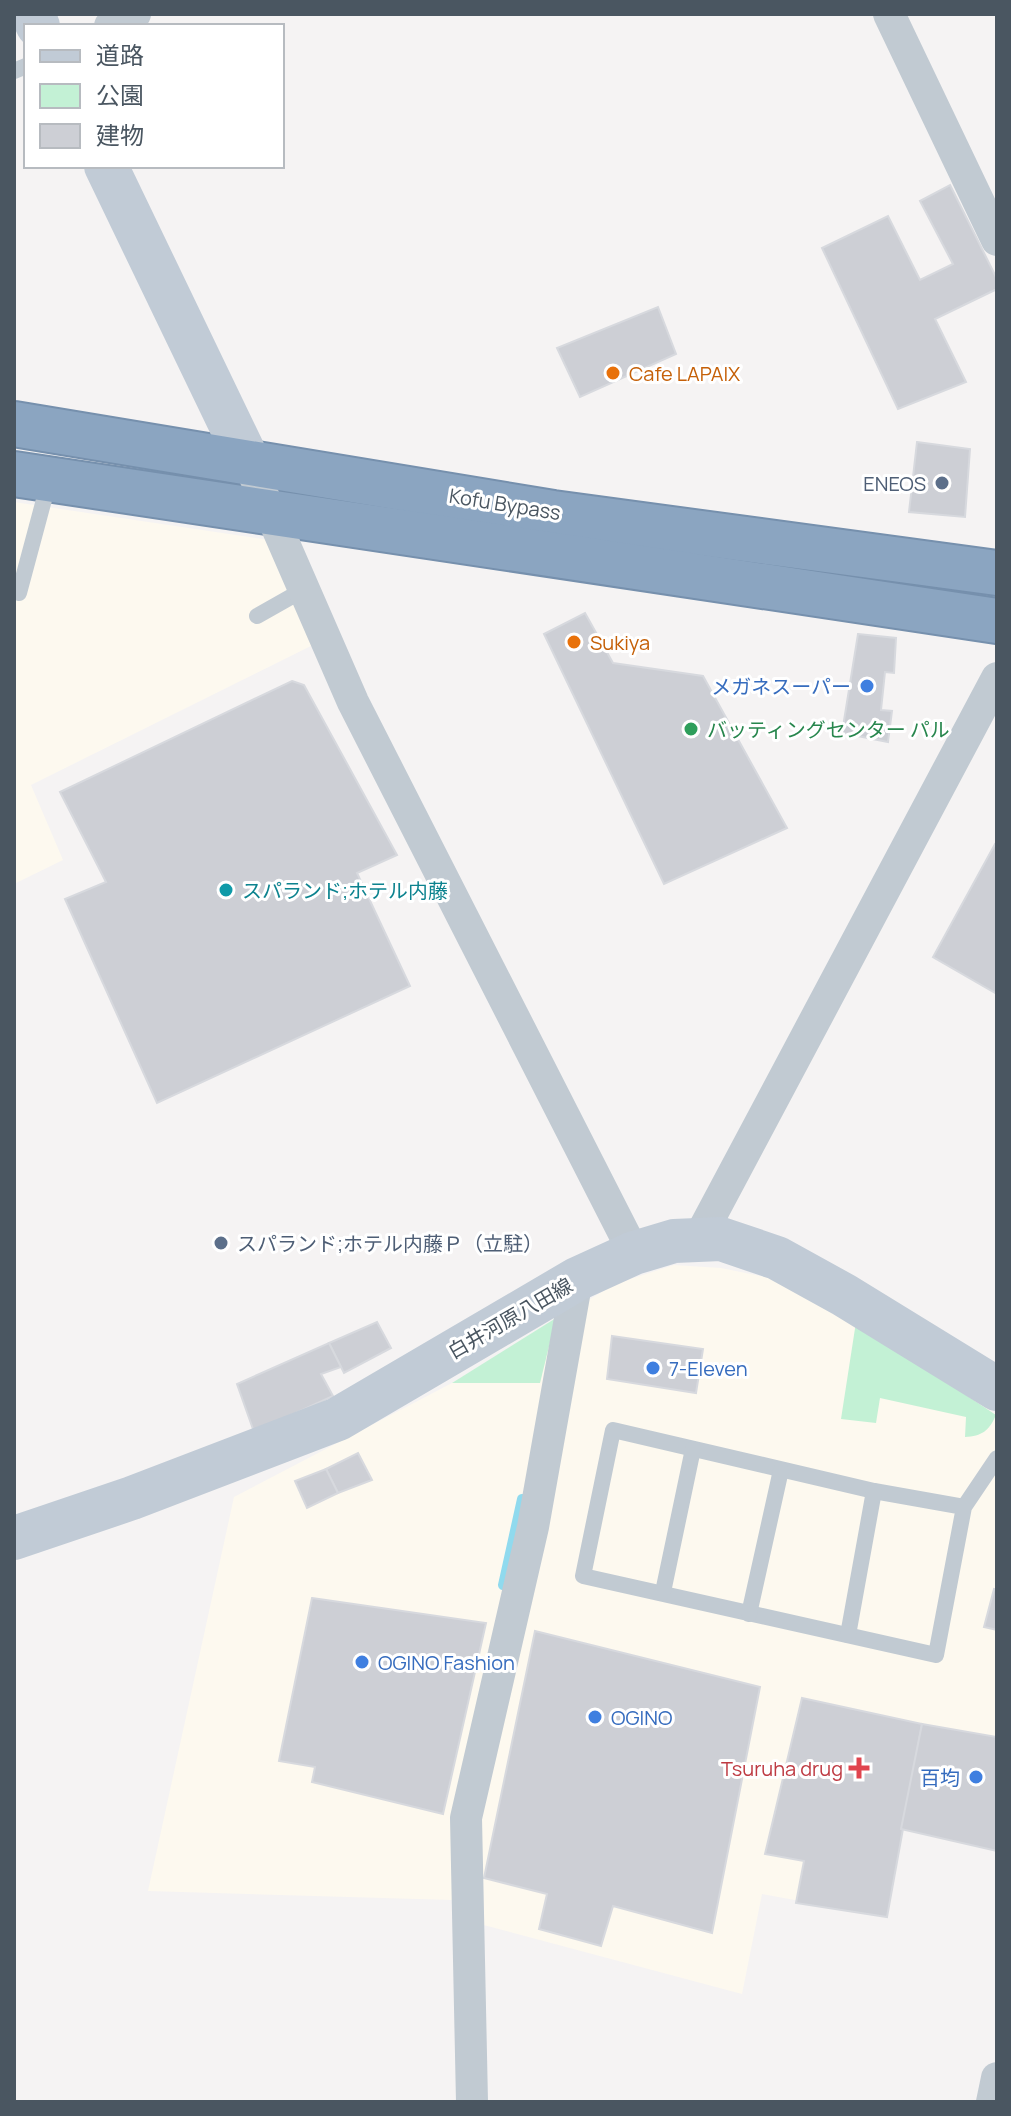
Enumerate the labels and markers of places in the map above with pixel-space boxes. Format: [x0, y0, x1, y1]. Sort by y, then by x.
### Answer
place label: Cafe LAPAIX [629, 360, 740, 387]
marker: Cafe LAPAIX [604, 364, 622, 382]
place label: ENEOS [863, 470, 926, 497]
marker: ENEOS [933, 474, 951, 492]
place label: Sukiya [590, 629, 650, 656]
marker: Sukiya [565, 633, 583, 651]
place label: メガネスーパー [711, 673, 851, 700]
marker: メガネスーパー [858, 677, 876, 695]
place label: バッティングセンター パル [707, 716, 950, 743]
marker: バッティングセンター パル [682, 720, 700, 738]
place label: スパランド;ホテル内藤 [242, 877, 448, 904]
marker: スパランド;ホテル内藤 [217, 881, 235, 899]
place label: スパランド;ホテル内藤Ｐ（立駐） [237, 1230, 543, 1257]
marker: スパランド;ホテル内藤Ｐ（立駐） [212, 1234, 230, 1252]
place label: 7-Eleven [669, 1355, 748, 1382]
marker: 7-Eleven [644, 1359, 662, 1377]
place label: OGINO Fashion [378, 1649, 515, 1676]
marker: OGINO Fashion [353, 1653, 371, 1671]
place label: OGINO [611, 1704, 672, 1731]
marker: OGINO [586, 1708, 604, 1726]
place label: Tsuruha drug [721, 1755, 843, 1782]
marker: Tsuruha drug [850, 1759, 868, 1777]
place label: 百均 [920, 1764, 960, 1791]
marker: 百均 [967, 1768, 985, 1786]

